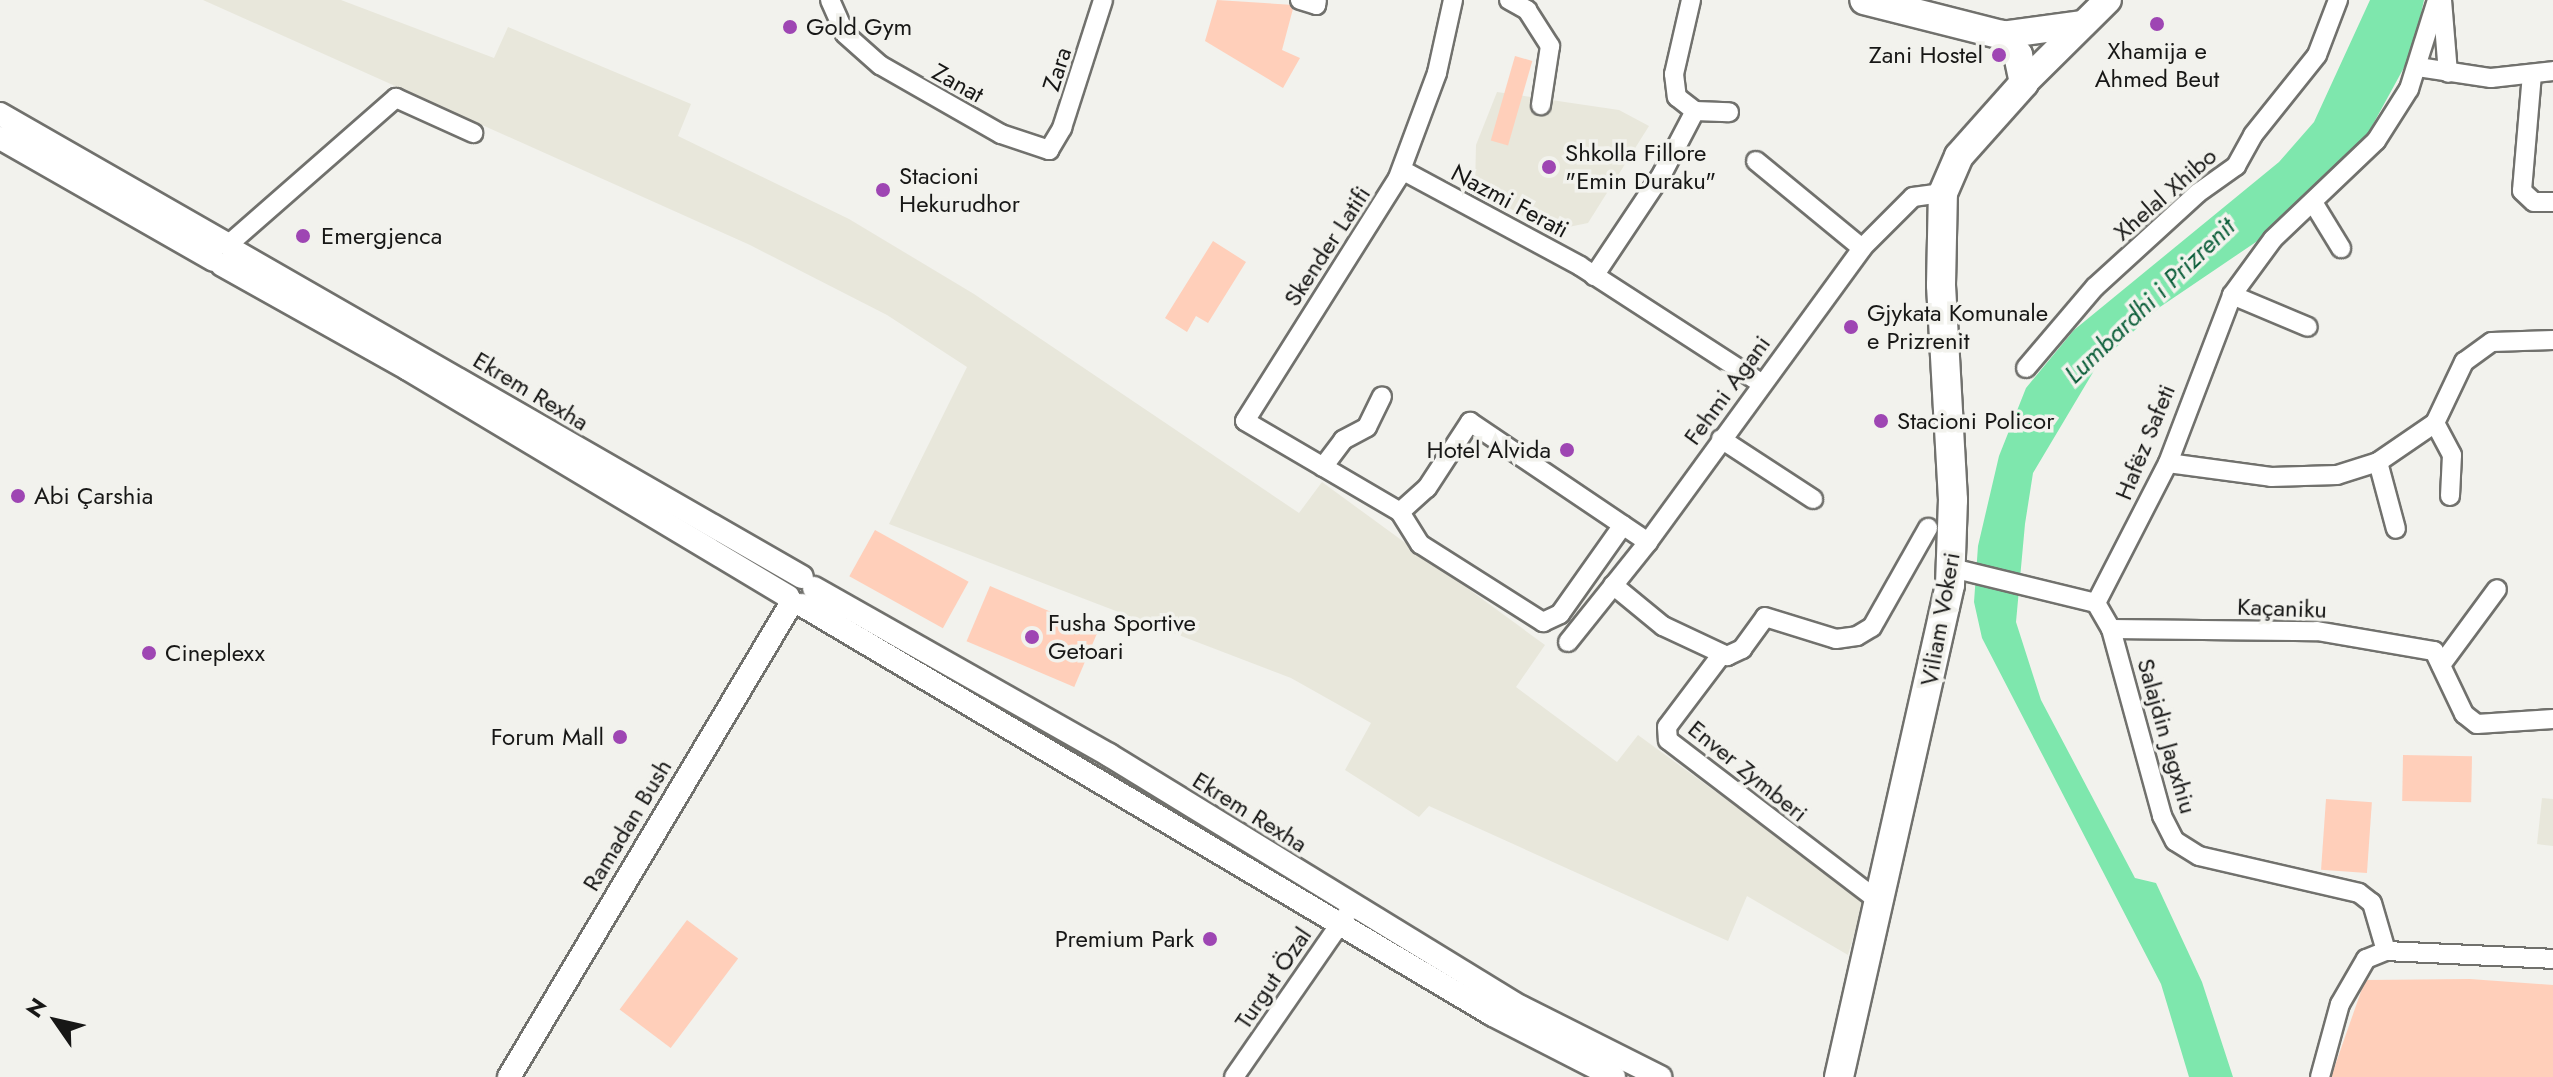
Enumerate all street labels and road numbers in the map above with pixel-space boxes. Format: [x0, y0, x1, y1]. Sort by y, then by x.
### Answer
street label: Zara [1036, 43, 1078, 95]
street label: Zanat [927, 57, 989, 109]
street label: Xhelal Xhibo [2108, 141, 2222, 247]
street label: Nazmi Ferati [1446, 158, 1574, 244]
street label: Skender Latifi [1278, 181, 1376, 311]
street label: Fehmi Agani [1678, 330, 1776, 450]
street label: Ekrem Rexha [468, 345, 594, 437]
street label: Hafëz Safeti [2109, 380, 2181, 504]
street label: Viliam Vokeri [1914, 550, 1966, 688]
street label: Kaçaniku [2237, 592, 2327, 624]
street label: Salajdin Jagxhiu [2131, 655, 2203, 817]
street label: Enver Zymberi [1682, 714, 1814, 828]
street label: Ramadan Bush [576, 754, 678, 896]
street label: Ekrem Rexha [1187, 765, 1313, 859]
street label: Turgut Özal [1229, 922, 1317, 1034]

